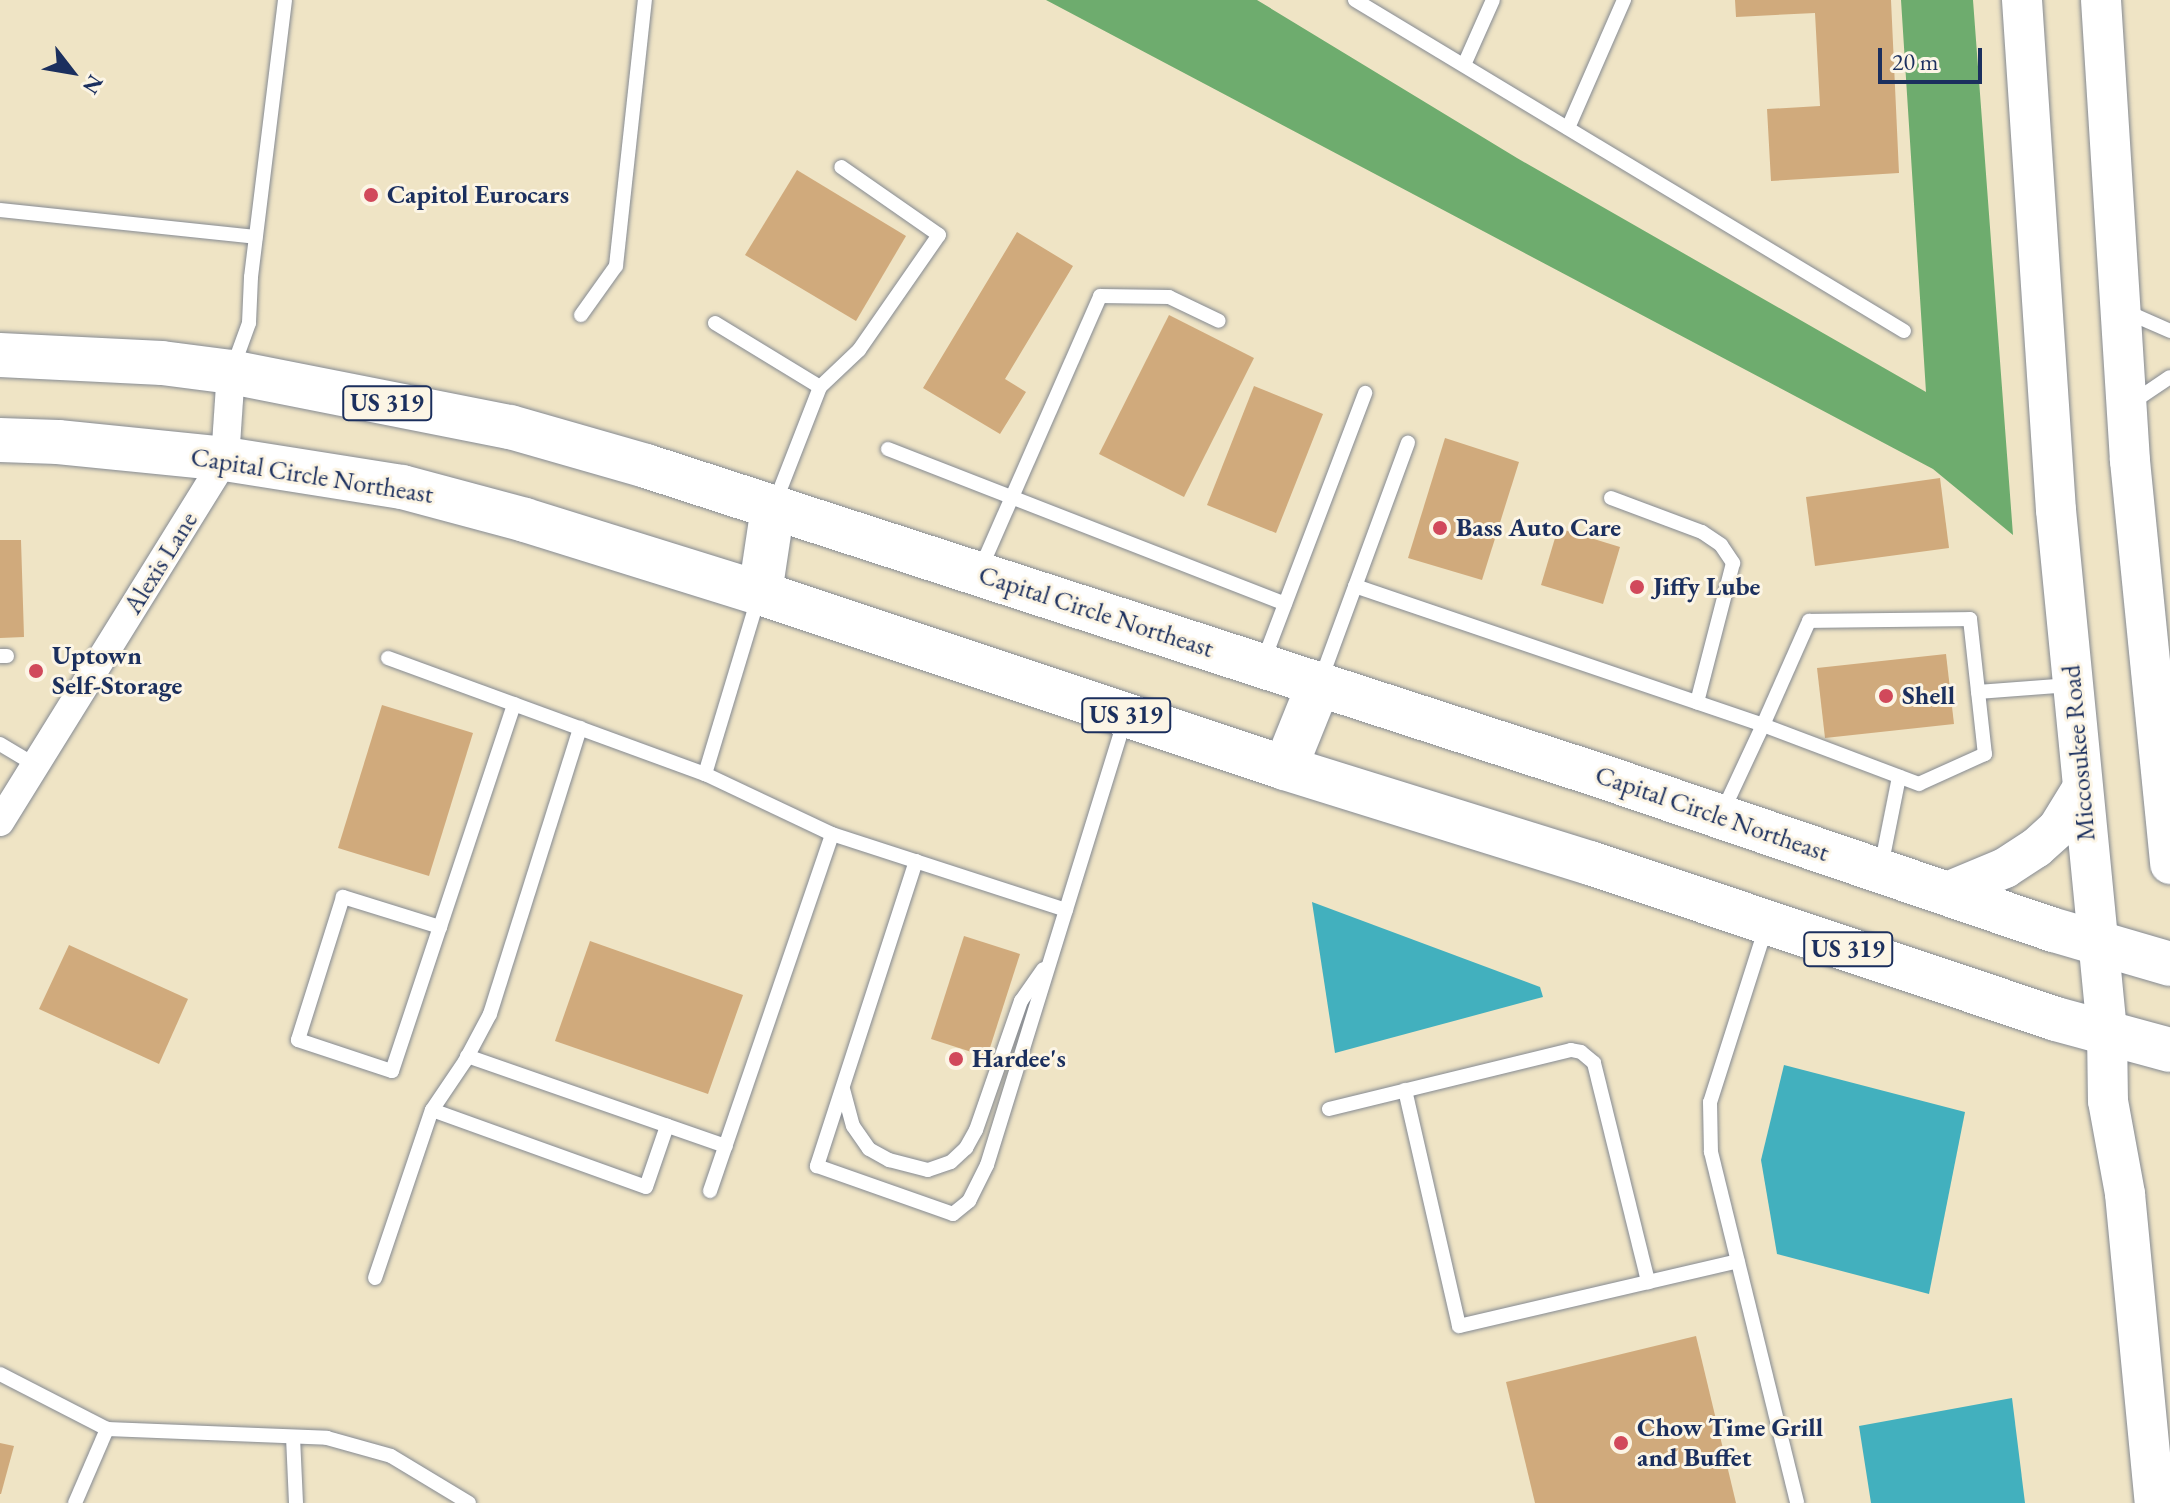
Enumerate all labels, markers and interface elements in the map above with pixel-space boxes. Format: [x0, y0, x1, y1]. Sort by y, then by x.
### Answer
north arrow [32, 32, 112, 112]
scale bar [1882, 32, 1986, 82]
text: 20 m [1892, 46, 1939, 77]
text: N [76, 70, 110, 100]
place label: Capitol Eurocars [387, 179, 569, 211]
marker: Capitol Eurocars [362, 186, 380, 204]
road number: US 319 [341, 383, 433, 423]
street label: Capital Circle Northeast [189, 441, 435, 511]
street label: Alexis Lane [117, 506, 205, 620]
place label: Bass Auto Care [1456, 512, 1621, 544]
marker: Bass Auto Care [1431, 519, 1449, 537]
street label: Capital Circle Northeast [975, 559, 1217, 665]
place label: Jiffy Lube [1653, 571, 1760, 603]
marker: Jiffy Lube [1628, 578, 1646, 596]
place label: Uptown Self-Storage [52, 640, 182, 702]
marker: Uptown Self-Storage [27, 662, 45, 680]
street label: Miccosukee Road [2056, 664, 2102, 842]
place label: Shell [1902, 680, 1955, 712]
marker: Shell [1877, 687, 1895, 705]
road number: US 319 [1080, 695, 1172, 735]
street label: Capital Circle Northeast [1591, 759, 1833, 869]
road number: US 319 [1802, 929, 1894, 969]
place label: Hardee's [972, 1043, 1066, 1075]
marker: Hardee's [947, 1050, 965, 1068]
place label: Chow Time Grill and Buffet [1637, 1412, 1823, 1474]
marker: Chow Time Grill and Buffet [1612, 1434, 1630, 1452]

